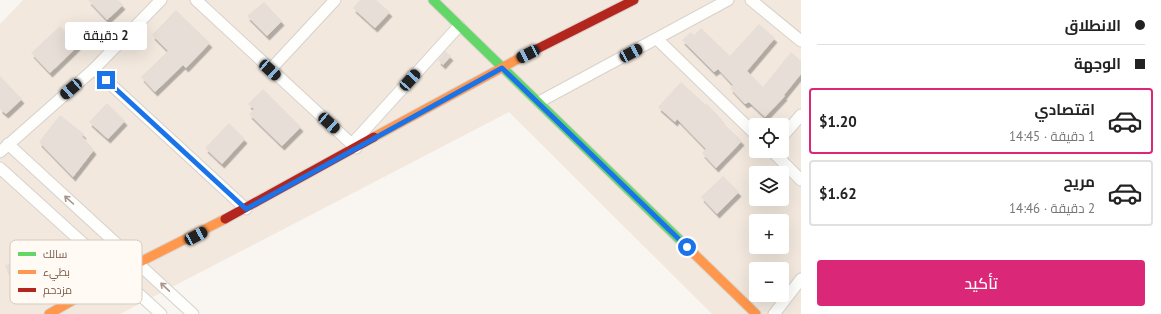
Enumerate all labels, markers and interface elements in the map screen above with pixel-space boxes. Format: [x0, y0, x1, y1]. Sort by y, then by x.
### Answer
text: الانطلاق [1065, 16, 1121, 35]
callout: 2 دقيقة [65, 22, 147, 50]
text: 2 دقيقة [83, 27, 129, 44]
car [618, 42, 644, 64]
car [515, 43, 541, 65]
text: الوجهة [1074, 54, 1121, 73]
car [257, 58, 283, 82]
car [398, 67, 422, 93]
route end [97, 71, 115, 89]
car [58, 77, 84, 101]
text: اقتصادي [1035, 100, 1095, 119]
icon: car [1107, 103, 1143, 139]
car [316, 111, 342, 135]
text: $1.20 [819, 112, 857, 131]
map controls [749, 118, 789, 302]
button: locate [749, 118, 789, 158]
text: 1 دقيقة · 14:45 [1009, 128, 1095, 145]
button: layers [749, 166, 789, 206]
text: مريح [1063, 172, 1095, 191]
icon: car [1107, 175, 1143, 211]
text: $1.62 [819, 184, 857, 203]
one-way arrow [64, 195, 74, 204]
text: 2 دقيقة · 14:46 [1009, 200, 1095, 217]
button: + [749, 214, 789, 254]
car [183, 225, 209, 247]
route start [678, 238, 696, 256]
legend [10, 240, 142, 304]
text: سالك [43, 247, 67, 261]
button: تأكيد [817, 260, 1145, 306]
button: − [749, 262, 789, 302]
text: بطيء [43, 265, 70, 281]
text: مزدحم [43, 283, 72, 298]
one-way arrow [160, 283, 170, 292]

